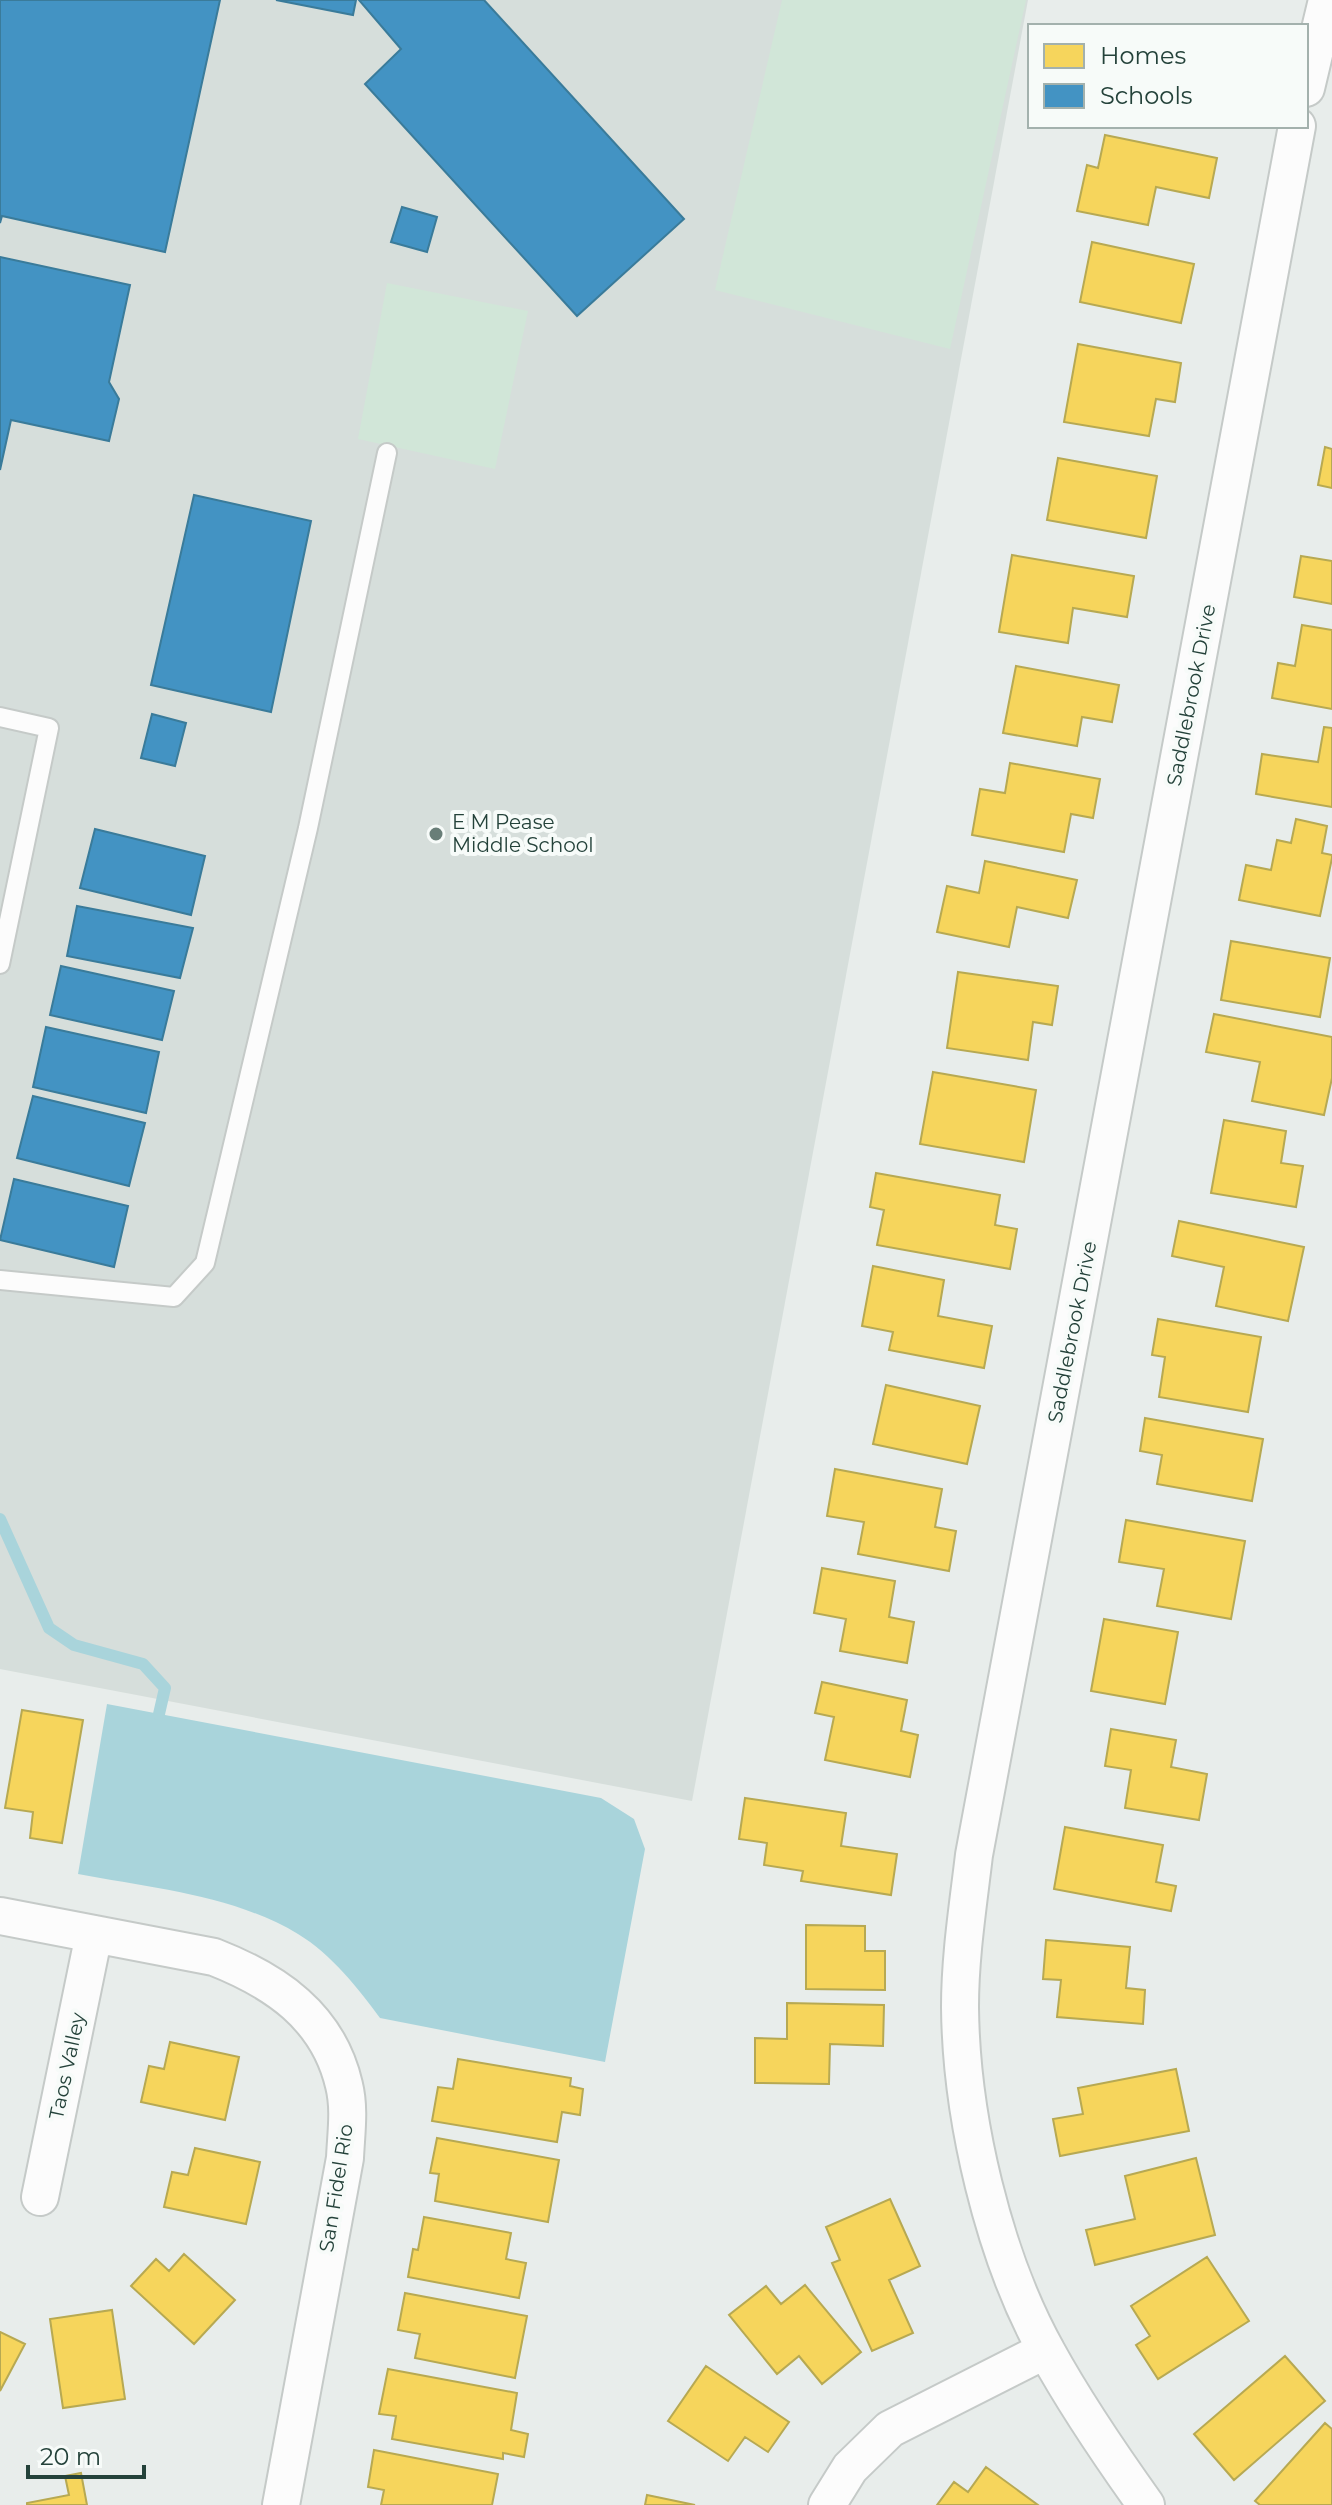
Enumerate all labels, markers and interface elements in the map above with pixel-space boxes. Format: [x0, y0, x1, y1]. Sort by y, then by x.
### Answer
legend [1028, 24, 1308, 128]
text: Homes [1100, 41, 1186, 70]
text: Schools [1100, 81, 1193, 110]
street label: Saddlebrook Drive [1162, 602, 1220, 788]
place label: E M Pease Middle School [452, 810, 594, 857]
marker: E M Pease Middle School [427, 825, 445, 843]
street label: Saddlebrook Drive [1043, 1239, 1101, 1425]
street label: Taos Valley [44, 2010, 90, 2122]
street label: San Fidel Rio [314, 2122, 358, 2254]
scale bar [28, 2429, 144, 2479]
text: 20 m [40, 2442, 101, 2471]

